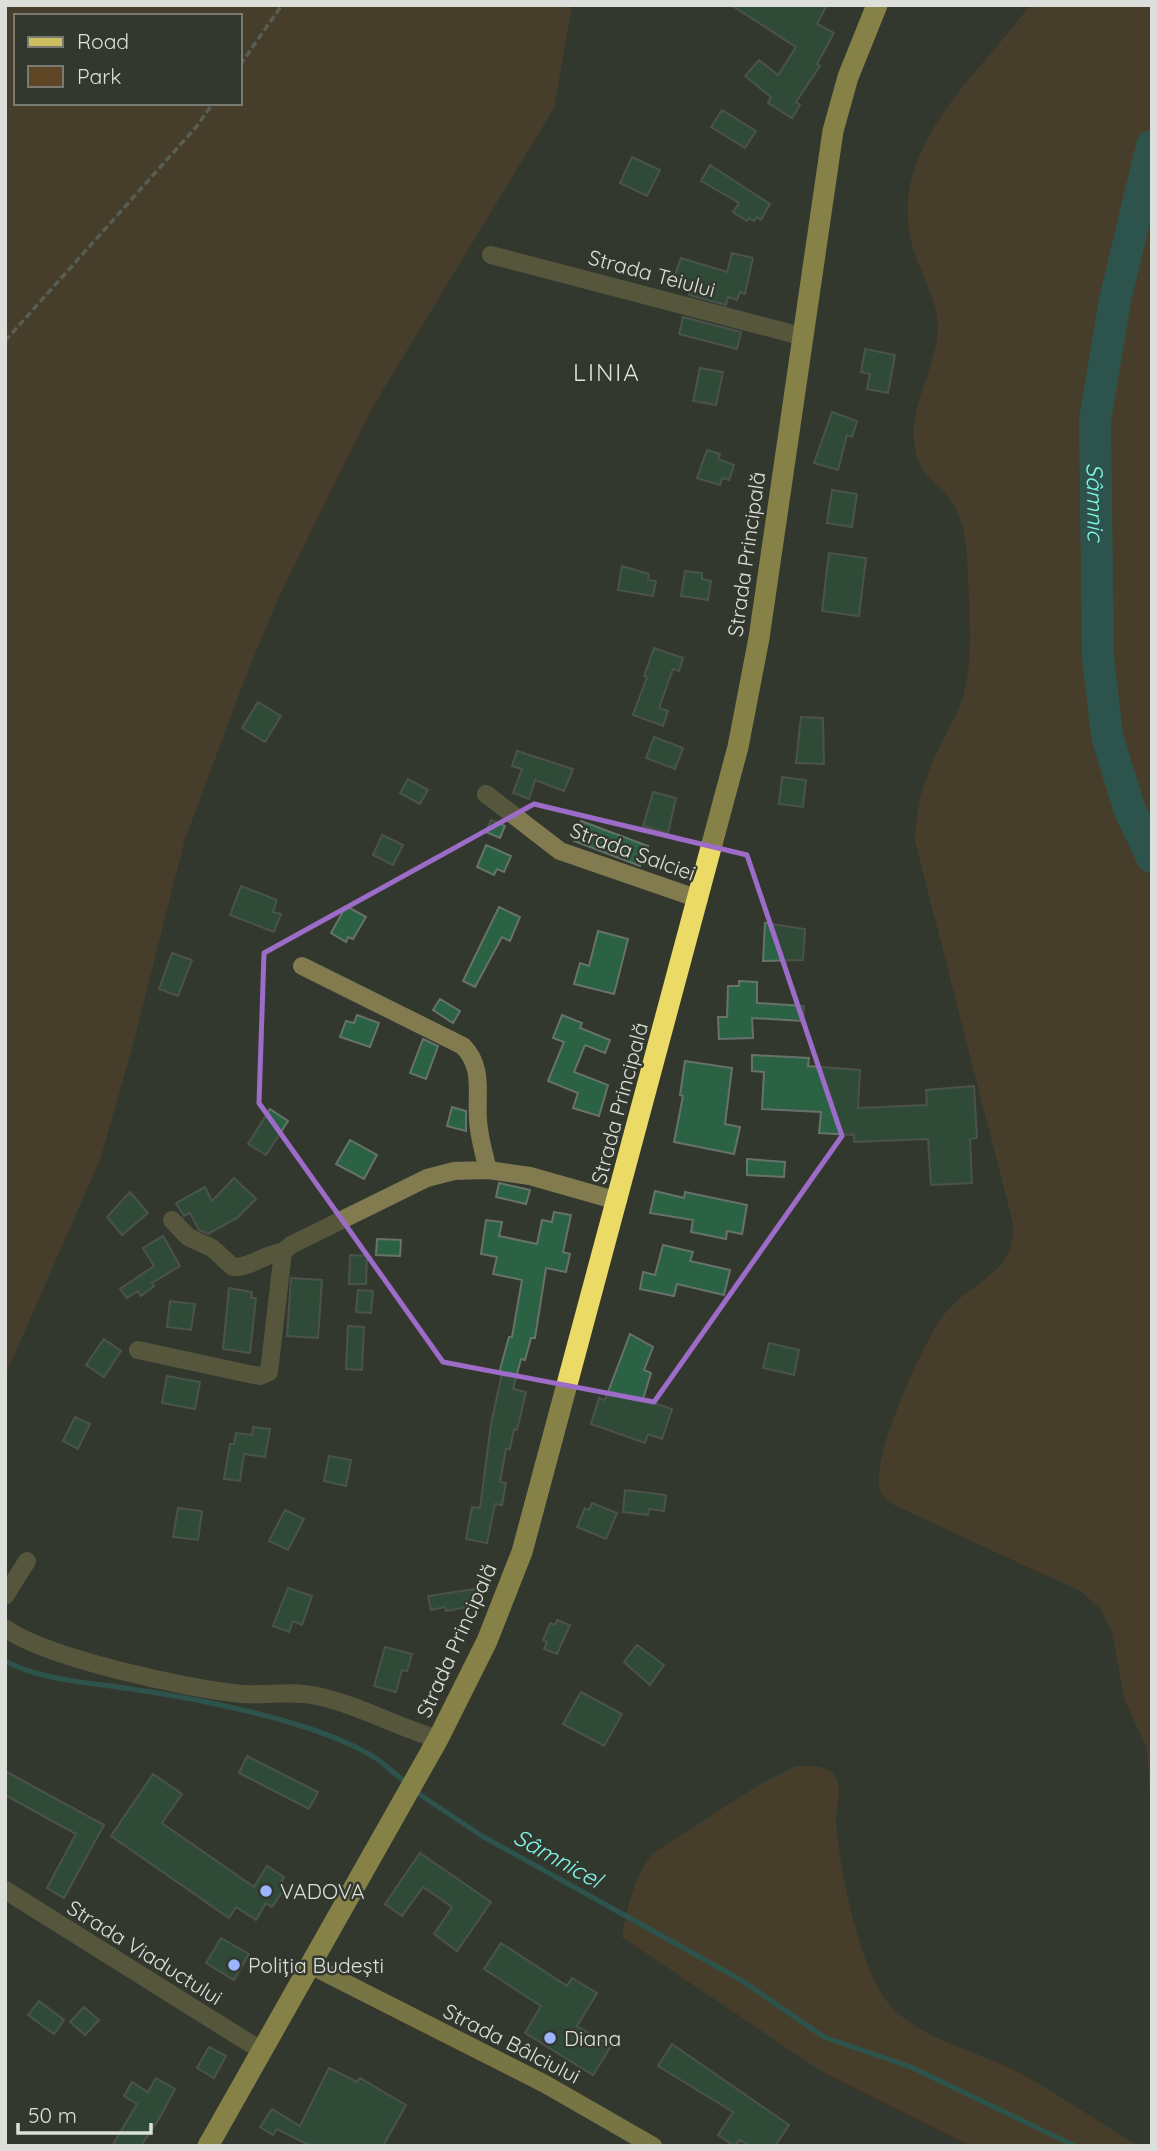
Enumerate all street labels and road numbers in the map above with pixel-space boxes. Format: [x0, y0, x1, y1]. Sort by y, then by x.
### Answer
street label: Strada Teiului [586, 244, 718, 302]
street label: Strada Principală [722, 470, 770, 638]
street label: Strada Salciei [567, 816, 699, 886]
street label: Strada Principală [585, 1019, 653, 1187]
street label: Strada Principală [410, 1559, 502, 1721]
street label: Strada Viaductului [63, 1894, 227, 2010]
street label: Strada Bâlciului [439, 1997, 585, 2089]

